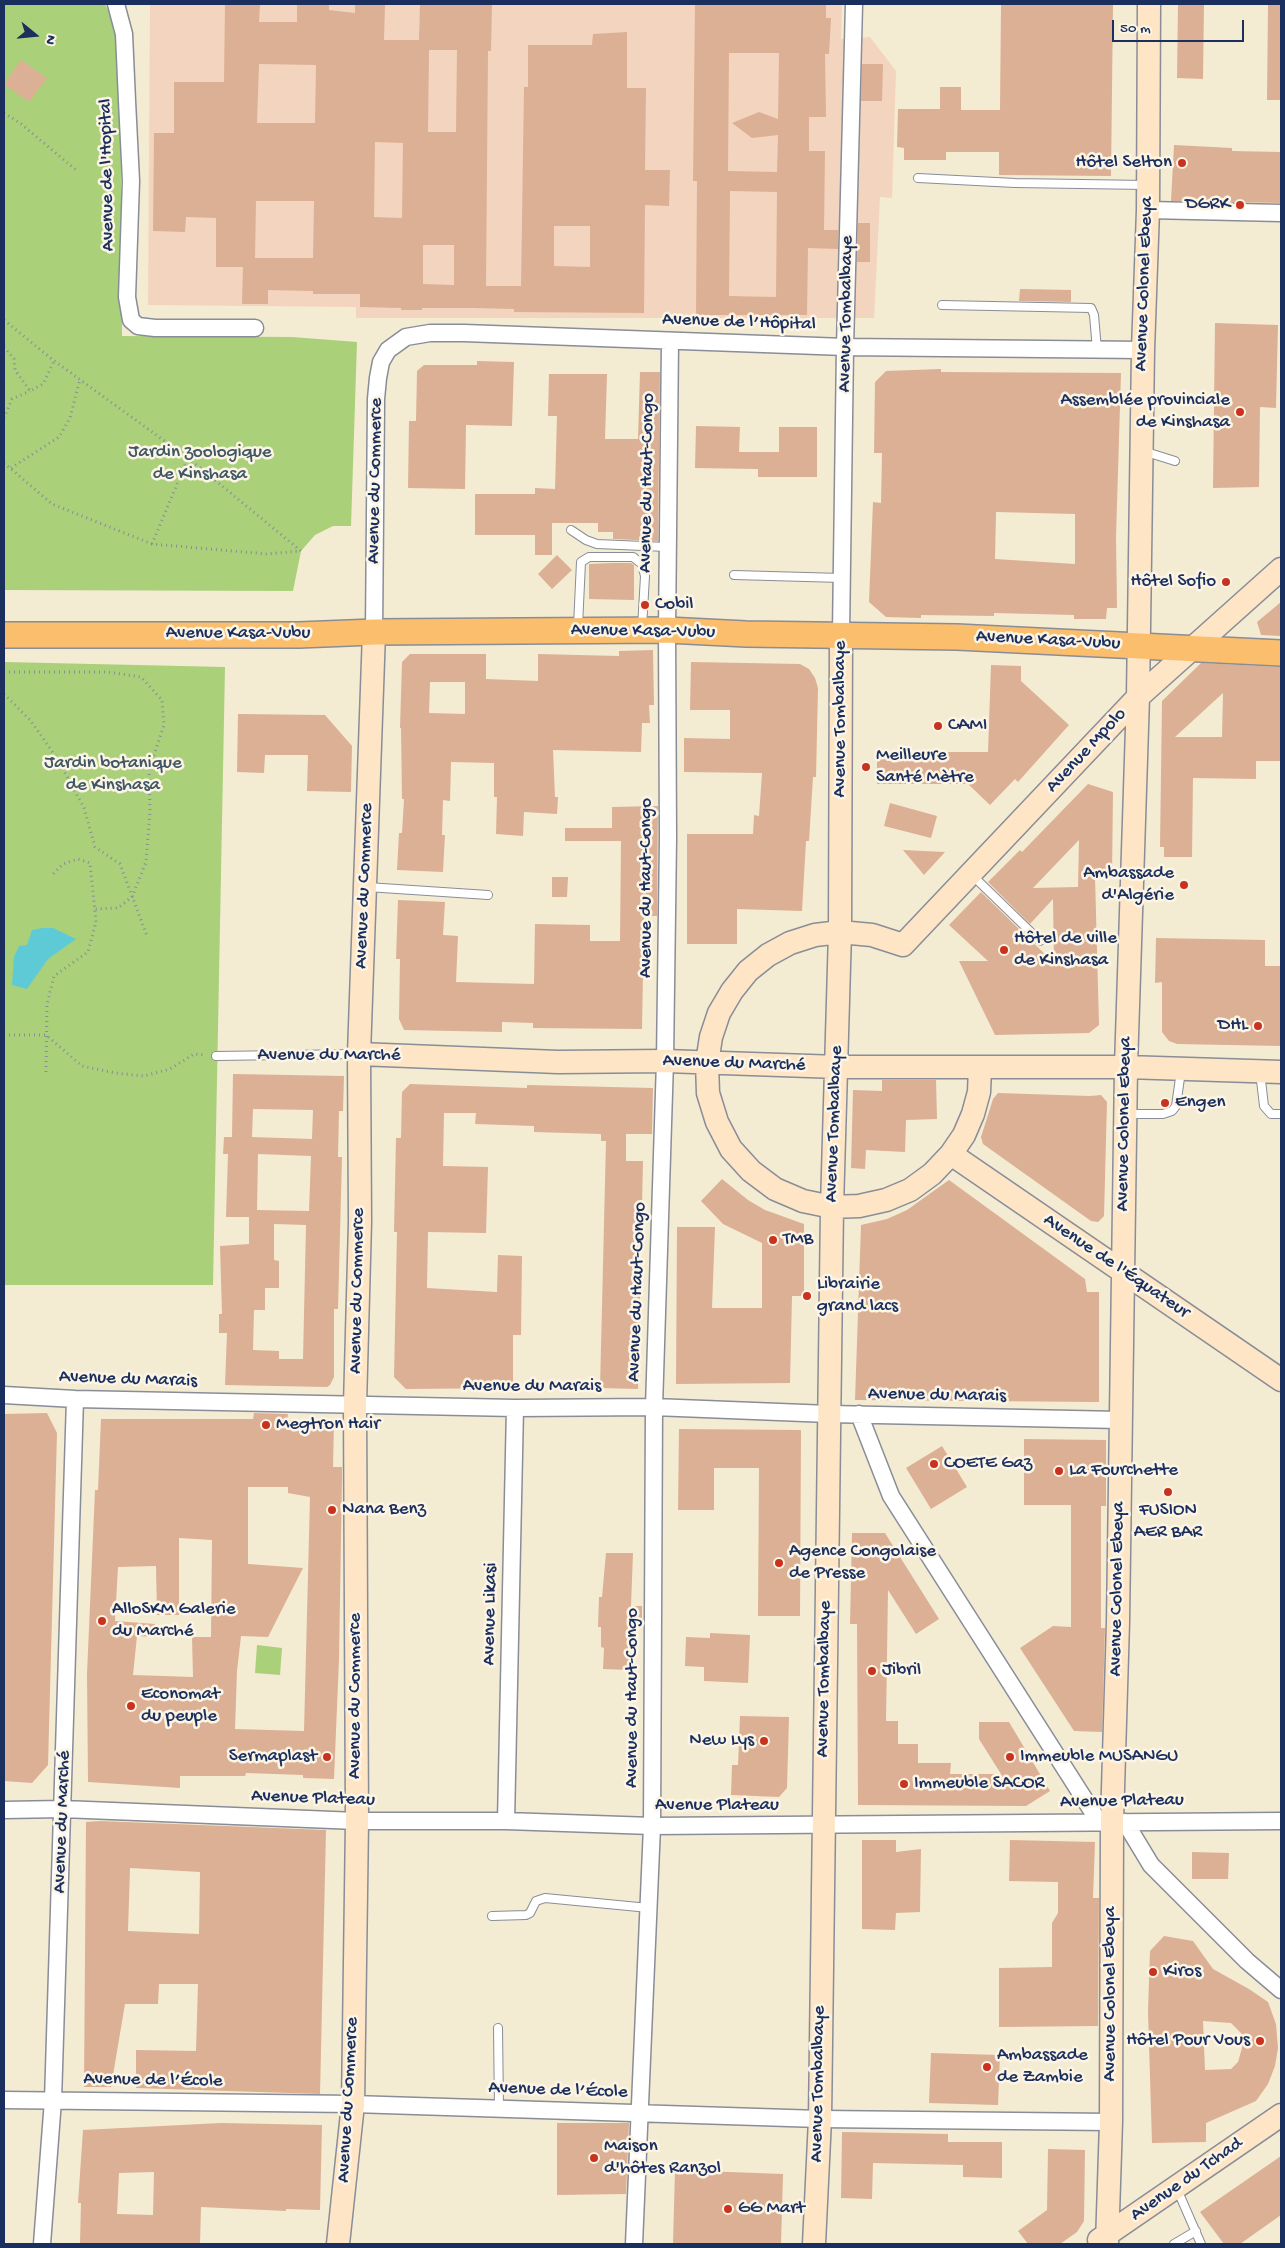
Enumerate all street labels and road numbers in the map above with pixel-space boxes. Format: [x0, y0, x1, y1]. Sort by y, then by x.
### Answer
street label: Avenue de l'Hopital [95, 98, 121, 252]
street label: Avenue Colonel Ebeya [1131, 196, 1159, 372]
street label: Avenue Tombalbaye [834, 235, 860, 393]
street label: Avenue de l’Hôpital [662, 309, 816, 337]
street label: Avenue du Haut-Congo [635, 393, 661, 573]
street label: Avenue du Commerce [363, 398, 389, 564]
street label: Avenue Kasa-Vubu [571, 619, 715, 645]
street label: Avenue Kasa-Vubu [166, 623, 310, 645]
street label: Avenue Kasa-Vubu [975, 626, 1121, 656]
street label: Avenue Tombalbaye [830, 641, 852, 797]
street label: Avenue Mpolo [1042, 704, 1132, 798]
street label: Avenue du Haut-Congo [636, 798, 658, 978]
street label: Avenue du Commerce [351, 803, 379, 969]
street label: Avenue Colonel Ebeya [1112, 1036, 1138, 1212]
street label: Avenue du Marché [257, 1045, 401, 1067]
street label: Avenue Tombalbaye [821, 1045, 849, 1203]
street label: Avenue du Marché [662, 1050, 806, 1078]
street label: Avenue du Haut-Congo [623, 1202, 653, 1382]
street label: Avenue du Commerce [345, 1208, 371, 1374]
street label: Avenue de l'Équateur [1038, 1209, 1194, 1325]
street label: Avenue du Marais [58, 1366, 198, 1394]
street label: Avenue du Marais [463, 1376, 601, 1398]
street label: Avenue du Marais [868, 1383, 1006, 1409]
street label: Avenue Colonel Ebeya [1105, 1501, 1131, 1677]
street label: Avenue Likasi [479, 1562, 503, 1666]
street label: Avenue Tombalbaye [812, 1600, 838, 1758]
street label: Avenue du Haut-Congo [622, 1608, 644, 1788]
street label: Avenue du Commerce [345, 1613, 367, 1779]
street label: Avenue du Marché [49, 1750, 77, 1894]
street label: Avenue Plateau [251, 1785, 375, 1813]
street label: Avenue Plateau [1060, 1790, 1184, 1814]
street label: Avenue Plateau [655, 1795, 779, 1817]
street label: Avenue Colonel Ebeya [1100, 1907, 1122, 2081]
street label: Avenue Tombalbaye [806, 2005, 832, 2163]
street label: Avenue du Commerce [333, 2016, 365, 2184]
street label: Avenue de l’École [83, 2068, 223, 2094]
street label: Avenue de l’École [488, 2077, 628, 2105]
street label: Avenue du Tchad [1126, 2133, 1248, 2227]

